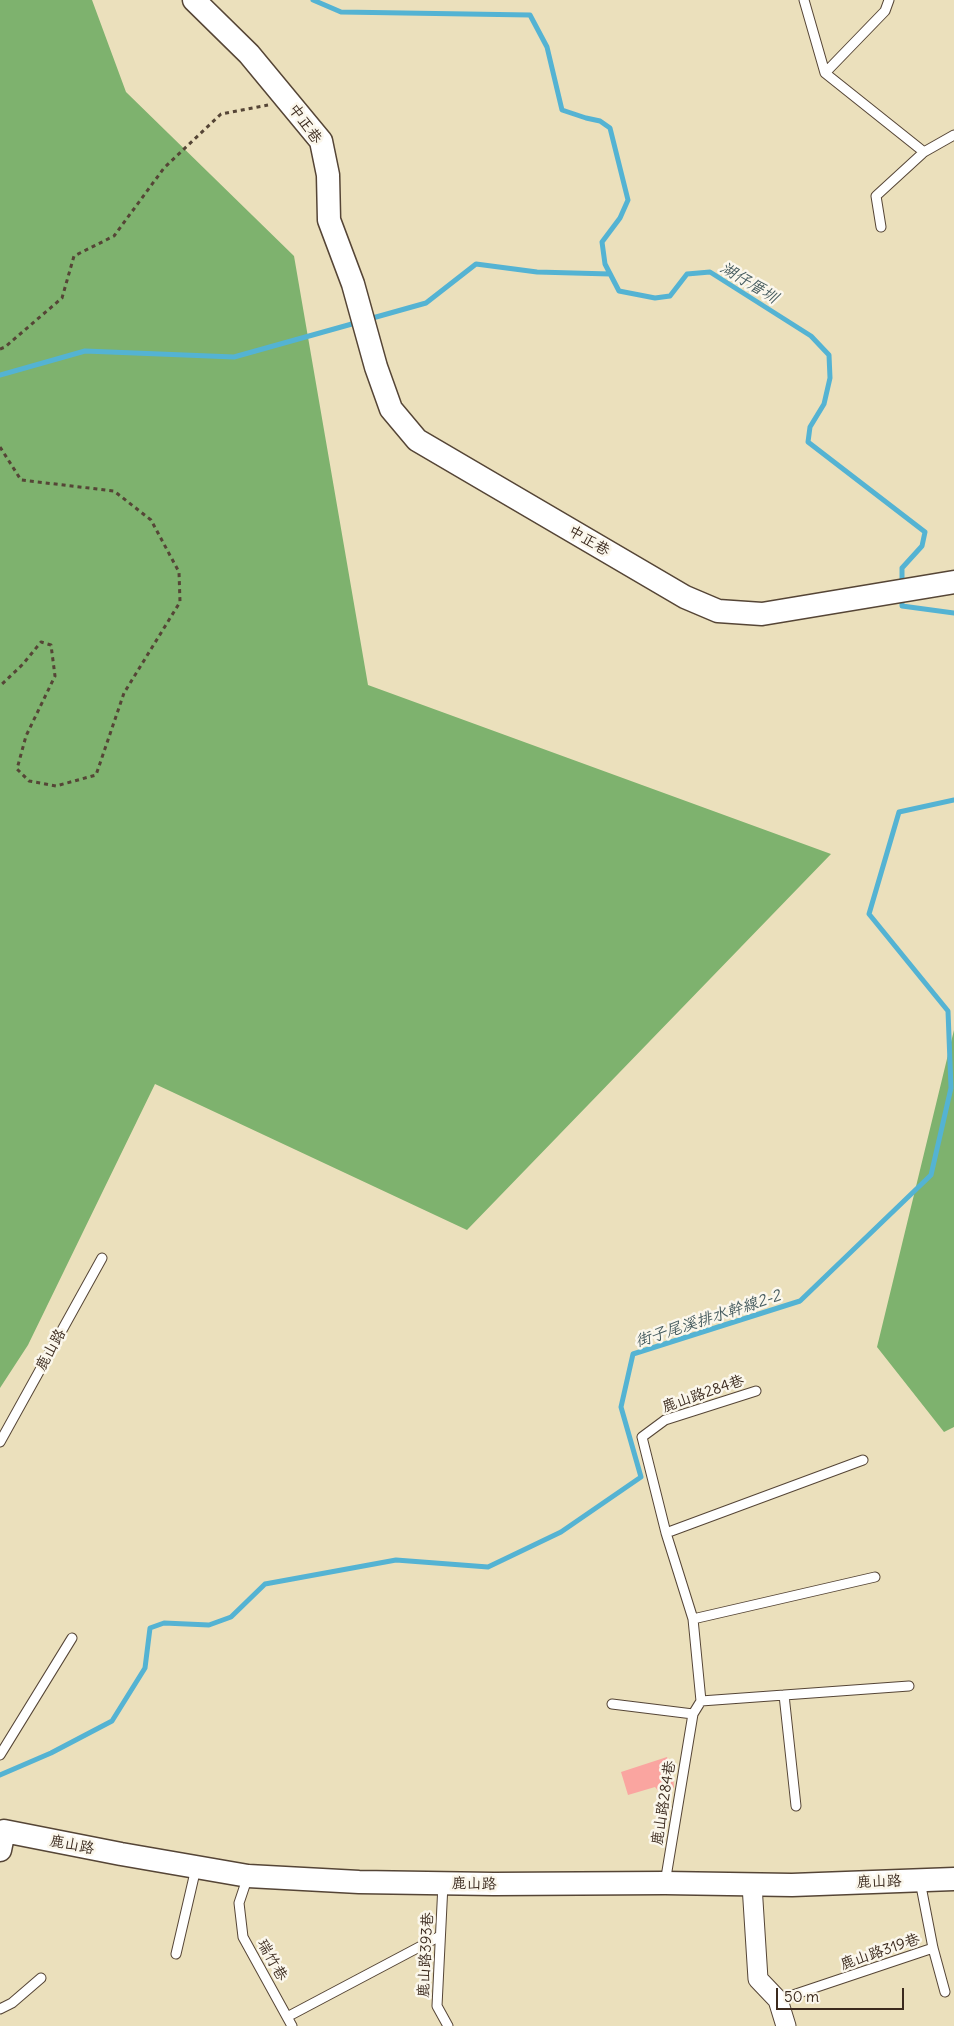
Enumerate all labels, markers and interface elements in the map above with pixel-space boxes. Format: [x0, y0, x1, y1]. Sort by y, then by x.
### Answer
street label: 中正巷 [284, 101, 326, 147]
water label: 湖仔厝圳 [717, 258, 781, 308]
street label: 中正巷 [565, 522, 613, 560]
water label: 街子尾溪排水幹線2-2 [633, 1286, 783, 1352]
street label: 鹿山路 [32, 1326, 70, 1374]
street label: 鹿山路284巷 [660, 1372, 746, 1416]
street label: 鹿山路284巷 [648, 1759, 680, 1847]
street label: 鹿山路 [48, 1832, 96, 1858]
street label: 鹿山路 [856, 1872, 902, 1892]
street label: 鹿山路 [451, 1875, 497, 1893]
street label: 鹿山路393巷 [415, 1912, 437, 1998]
street label: 鹿山路319巷 [838, 1930, 922, 1974]
street label: 瑞竹巷 [253, 1936, 291, 1984]
scale bar [779, 1978, 906, 2010]
text: 50 m [784, 1987, 819, 2006]

